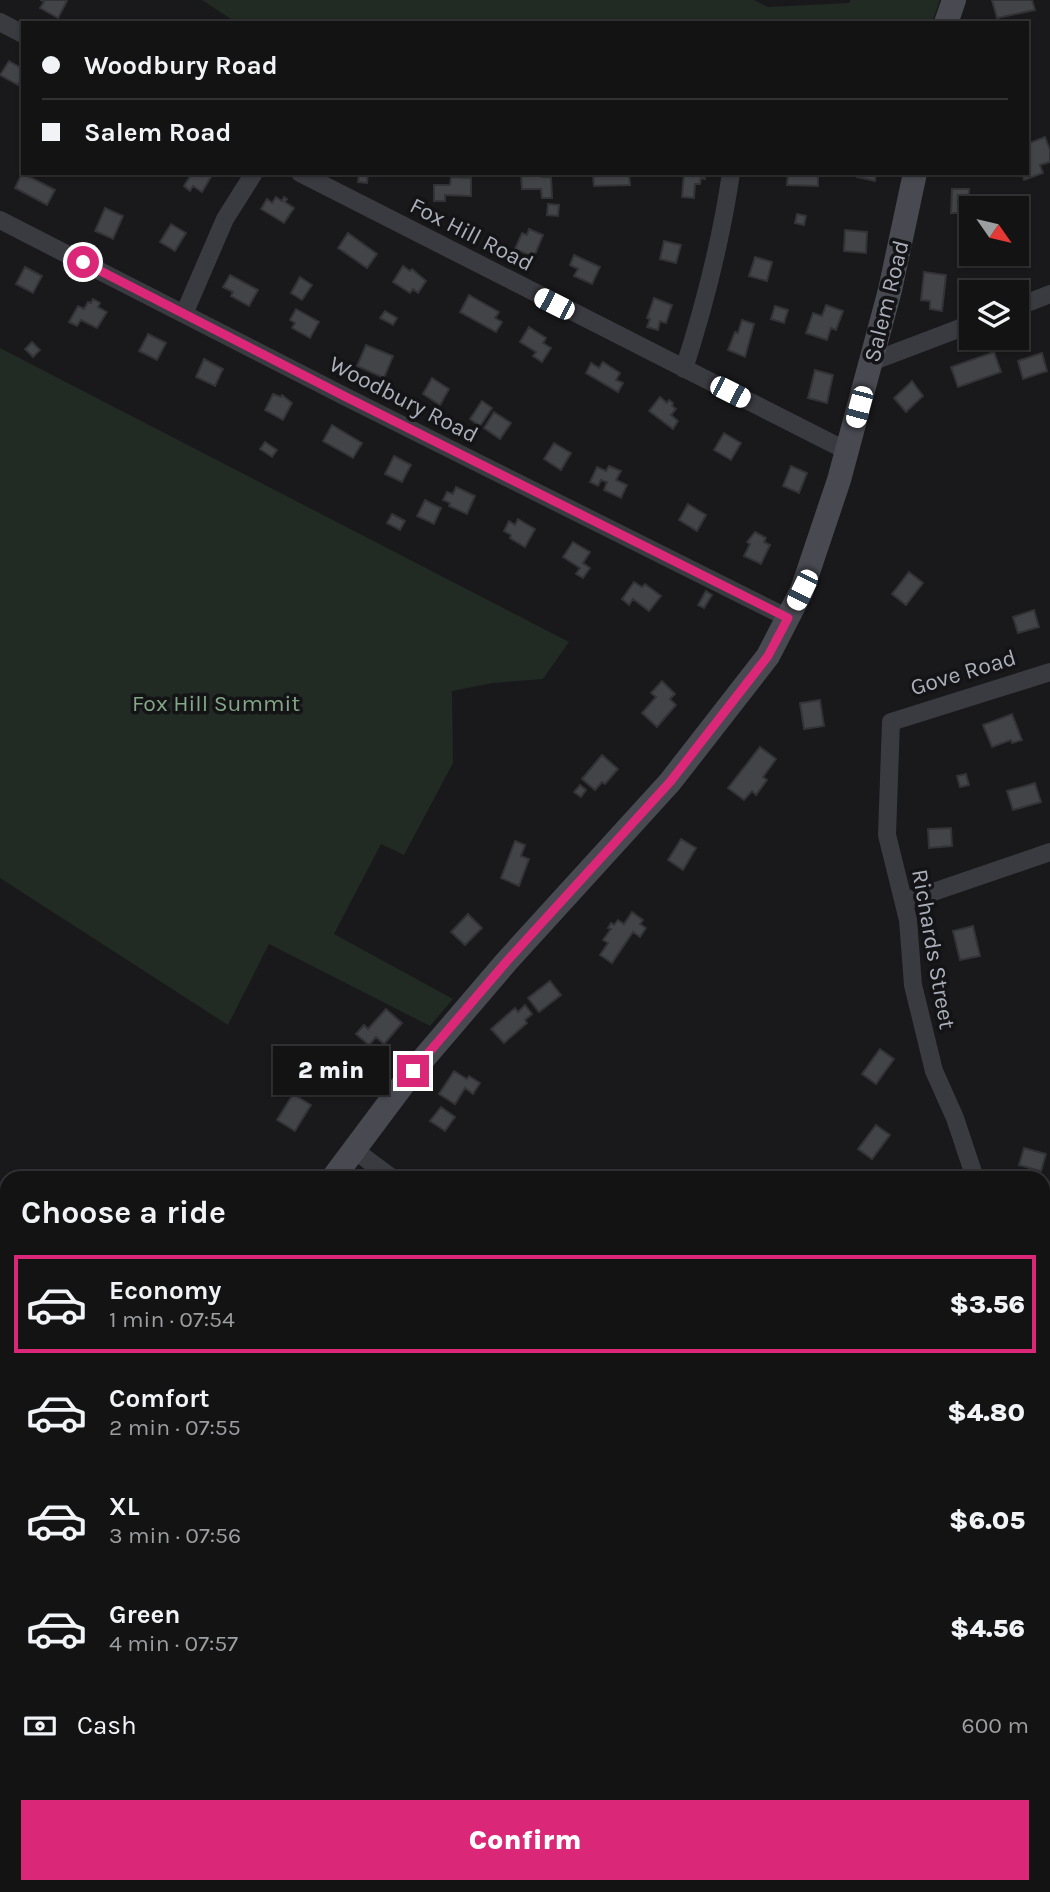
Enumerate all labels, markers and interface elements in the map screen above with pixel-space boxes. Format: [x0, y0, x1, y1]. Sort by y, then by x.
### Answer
text: Woodbury Road [84, 50, 278, 81]
text: Salem Road [84, 117, 231, 148]
street label: Fox Hill Road [406, 192, 538, 277]
north arrow [959, 196, 1029, 266]
map controls [959, 196, 1029, 350]
street label: Salem Road [858, 237, 915, 365]
route start [67, 246, 99, 278]
button: layers [959, 280, 1029, 350]
car [531, 285, 578, 323]
street label: Woodbury Road [325, 350, 483, 449]
car [707, 373, 754, 411]
car [844, 384, 875, 430]
car [784, 567, 821, 613]
street label: Gove Road [907, 644, 1019, 701]
park label: Fox Hill Summit [132, 690, 300, 717]
street label: Richards Street [906, 867, 961, 1032]
callout: 2 min [273, 1046, 388, 1096]
route end [397, 1055, 429, 1087]
text: 2 min [298, 1057, 364, 1084]
text: Choose a ride [21, 1194, 226, 1231]
icon: car [25, 1273, 88, 1336]
text: Economy [109, 1275, 221, 1306]
text: $3.56 [950, 1289, 1025, 1320]
text: 1 min · 07:54 [109, 1306, 235, 1333]
icon: car [25, 1381, 88, 1444]
text: Comfort [109, 1383, 210, 1414]
text: $4.80 [947, 1397, 1025, 1428]
text: 2 min · 07:55 [109, 1414, 241, 1441]
icon: car [25, 1489, 88, 1552]
text: XL [109, 1491, 140, 1522]
text: $6.05 [949, 1505, 1025, 1536]
text: 3 min · 07:56 [109, 1522, 241, 1549]
icon: car [25, 1597, 88, 1660]
text: Green [109, 1599, 181, 1630]
text: $4.56 [950, 1613, 1025, 1644]
text: 4 min · 07:57 [109, 1630, 238, 1657]
icon: cash [21, 1707, 59, 1745]
text: Cash [77, 1710, 137, 1741]
text: 600 m [962, 1712, 1029, 1739]
button: Confirm [21, 1800, 1029, 1880]

